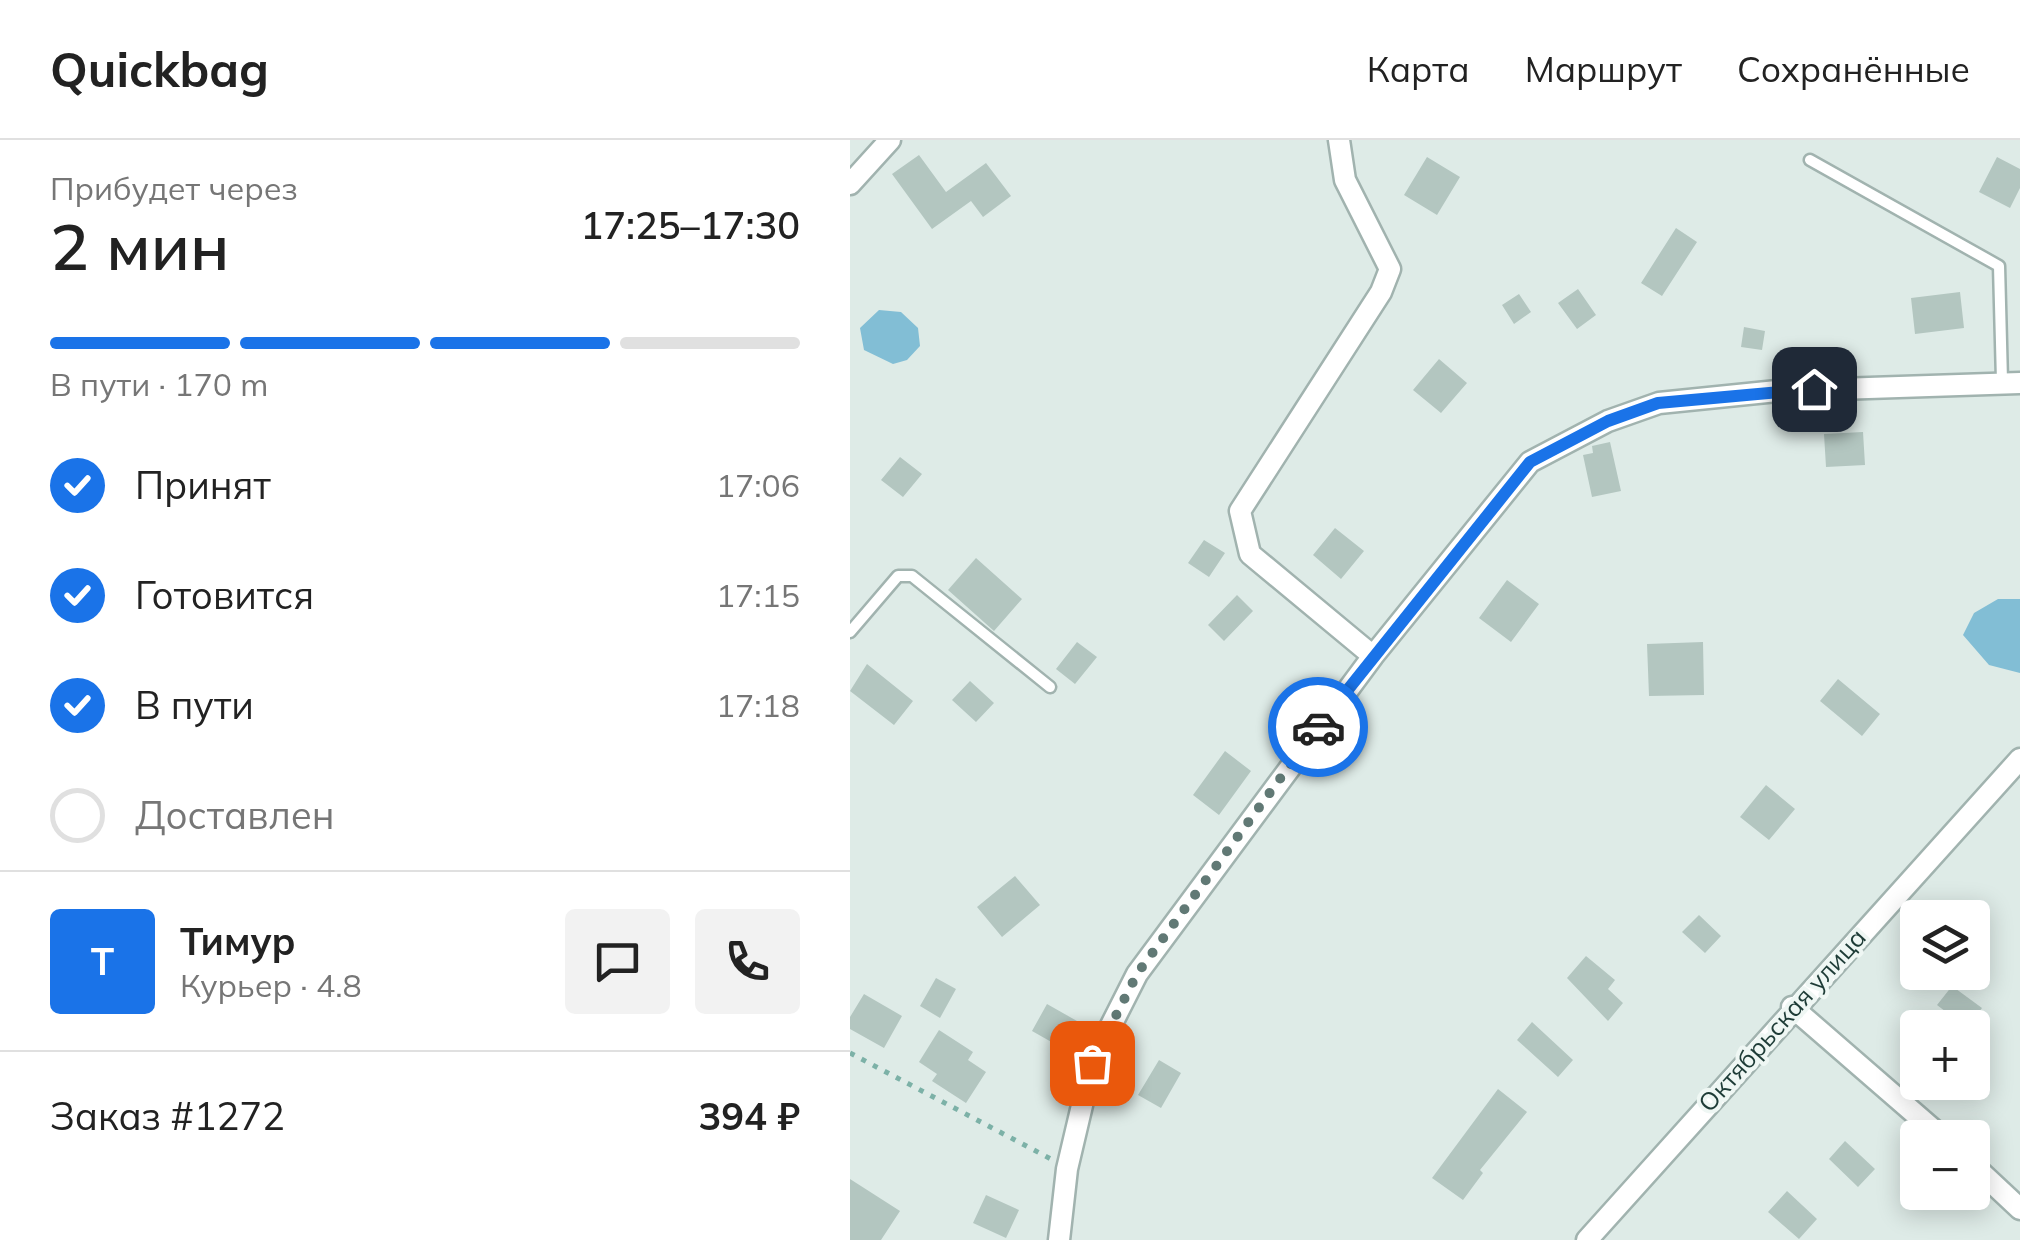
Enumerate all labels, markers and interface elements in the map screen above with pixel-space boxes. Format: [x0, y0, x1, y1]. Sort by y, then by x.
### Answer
text: Quickbag [50, 39, 269, 99]
text: Карта [1367, 47, 1470, 91]
text: Маршрут [1525, 47, 1682, 91]
text: Сохранённые [1737, 47, 1970, 91]
text: Прибудет через [50, 168, 298, 208]
text: 17:25–17:30 [580, 201, 800, 249]
text: 2 мин [50, 205, 230, 286]
pin [1772, 347, 1857, 432]
icon: home [1787, 362, 1842, 417]
text: В пути · 170 m [50, 364, 268, 404]
icon: check [50, 458, 105, 513]
text: Принят [135, 461, 271, 509]
text: 17:06 [716, 465, 800, 505]
icon: check [50, 568, 105, 623]
text: Готовится [135, 571, 314, 619]
text: 17:15 [716, 575, 800, 615]
courier [1268, 677, 1368, 777]
icon: check [50, 678, 105, 733]
text: В пути [135, 681, 254, 729]
text: 17:18 [716, 685, 800, 725]
icon: car [1291, 700, 1346, 755]
text: Доставлен [135, 791, 335, 839]
map controls [1900, 900, 1990, 1210]
button: layers [1900, 900, 1990, 990]
button: chat [565, 909, 670, 1014]
button: phone [695, 909, 800, 1014]
text: Тимур [180, 917, 296, 965]
street label: Октябрьская улица [1691, 922, 1872, 1118]
text: Т [91, 937, 114, 985]
text: Курьер · 4.8 [180, 965, 362, 1005]
button: + [1900, 1010, 1990, 1100]
pin [1050, 1021, 1135, 1106]
icon: bag [1065, 1036, 1120, 1091]
text: Заказ #1272 [50, 1092, 285, 1140]
text: 394 ₽ [698, 1092, 800, 1140]
button: − [1900, 1120, 1990, 1210]

